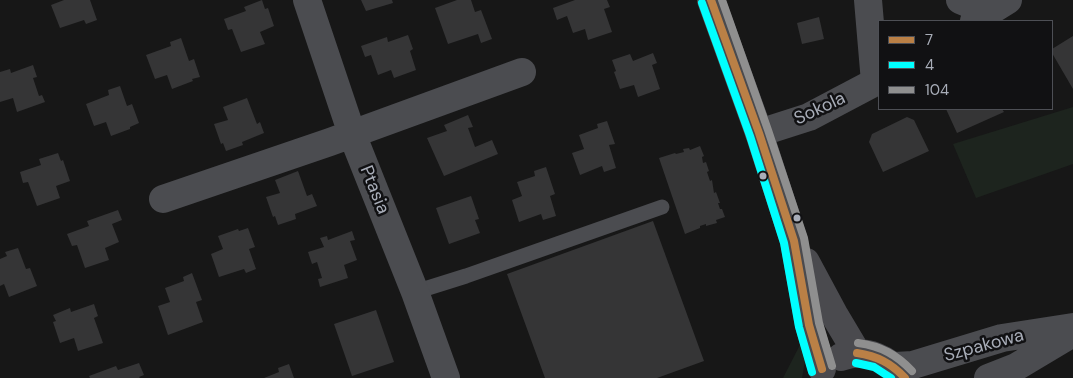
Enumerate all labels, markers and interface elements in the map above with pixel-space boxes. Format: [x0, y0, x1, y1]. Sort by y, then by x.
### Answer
legend [878, 20, 1053, 110]
text: 7 [925, 30, 933, 50]
text: 4 [925, 55, 934, 75]
text: 104 [925, 80, 949, 100]
street label: Sokola [791, 88, 849, 130]
street label: Ptasia [355, 163, 393, 217]
unlabelled marker [758, 171, 768, 181]
unlabelled marker [792, 213, 802, 223]
street label: Szpakowa [942, 325, 1026, 367]

